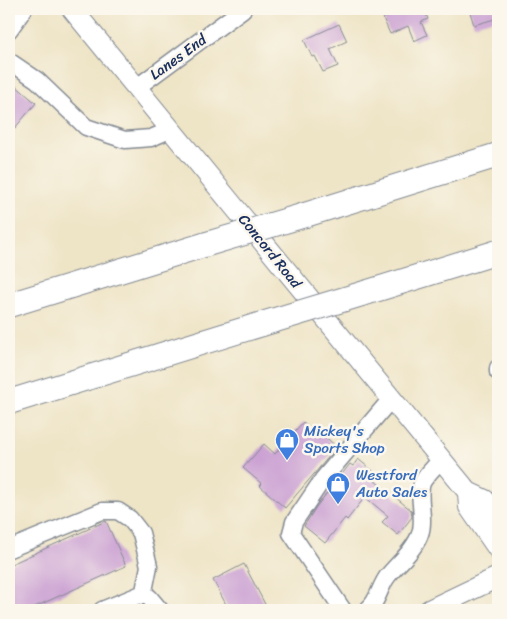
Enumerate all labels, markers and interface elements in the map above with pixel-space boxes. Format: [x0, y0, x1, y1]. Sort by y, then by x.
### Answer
street label: Lanes End [144, 27, 213, 87]
street label: Concord Road [232, 208, 309, 295]
place label: Mickey's Sports Shop [304, 418, 385, 461]
shop icon: Mickey's Sports Shop [274, 427, 300, 461]
place label: Westford Auto Sales [355, 462, 428, 505]
shop icon: Westford Auto Sales [325, 471, 351, 505]

